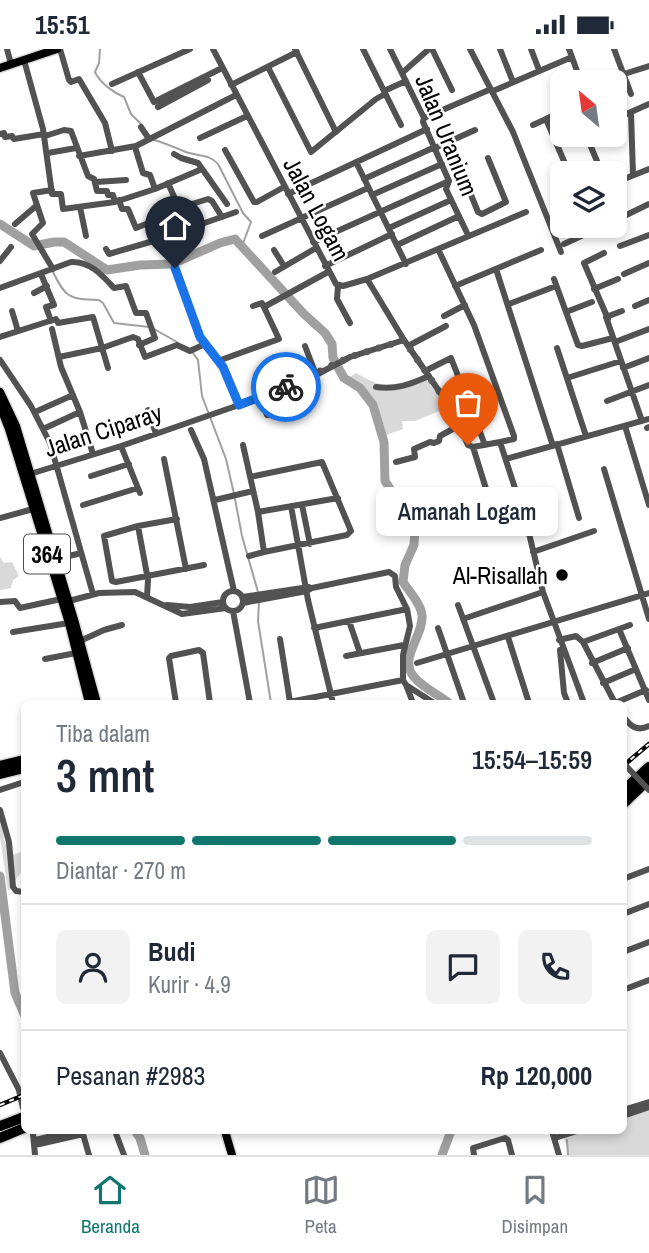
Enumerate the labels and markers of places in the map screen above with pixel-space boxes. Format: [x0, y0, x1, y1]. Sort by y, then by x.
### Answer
pin [145, 196, 205, 268]
pin [438, 373, 498, 445]
callout: Amanah Logam [377, 487, 559, 536]
place label: Al-Risallah [452, 559, 548, 591]
marker: Al-Risallah [554, 567, 570, 583]

